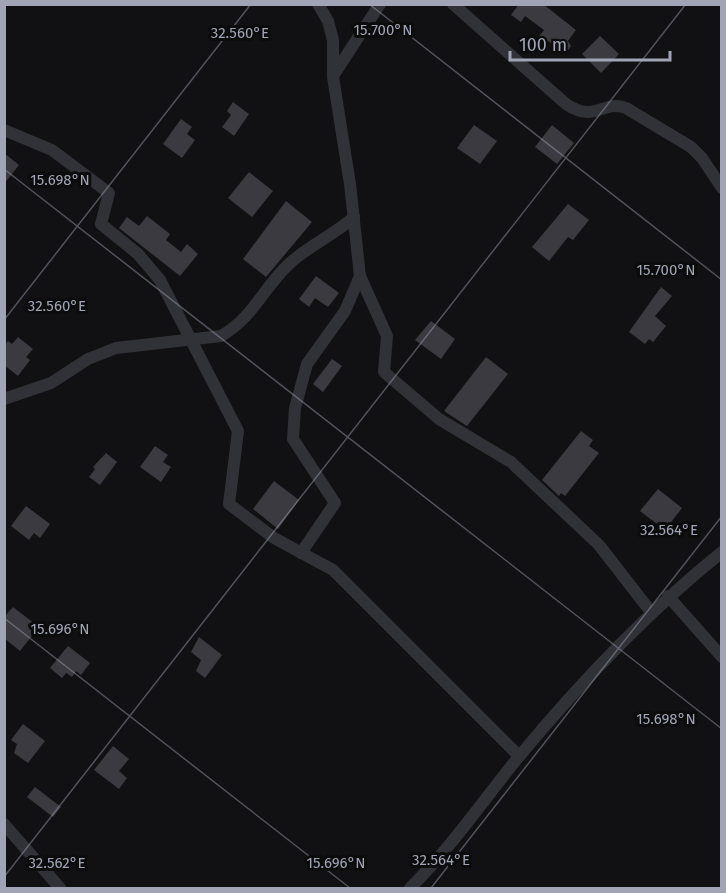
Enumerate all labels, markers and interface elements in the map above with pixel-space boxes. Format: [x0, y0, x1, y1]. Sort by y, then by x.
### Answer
text: 15.700°N [354, 21, 412, 39]
text: 32.560°E [211, 24, 269, 42]
scale bar [510, 24, 670, 62]
text: 100 m [519, 34, 567, 56]
text: 15.698°N [30, 171, 90, 189]
text: 15.700°N [637, 261, 695, 279]
text: 32.560°E [28, 297, 86, 315]
text: 32.564°E [640, 521, 698, 539]
text: 15.696°N [30, 620, 90, 638]
text: 15.698°N [636, 710, 696, 728]
text: 32.564°E [412, 851, 470, 869]
text: 32.562°E [28, 854, 86, 872]
text: 15.696°N [306, 854, 366, 872]

